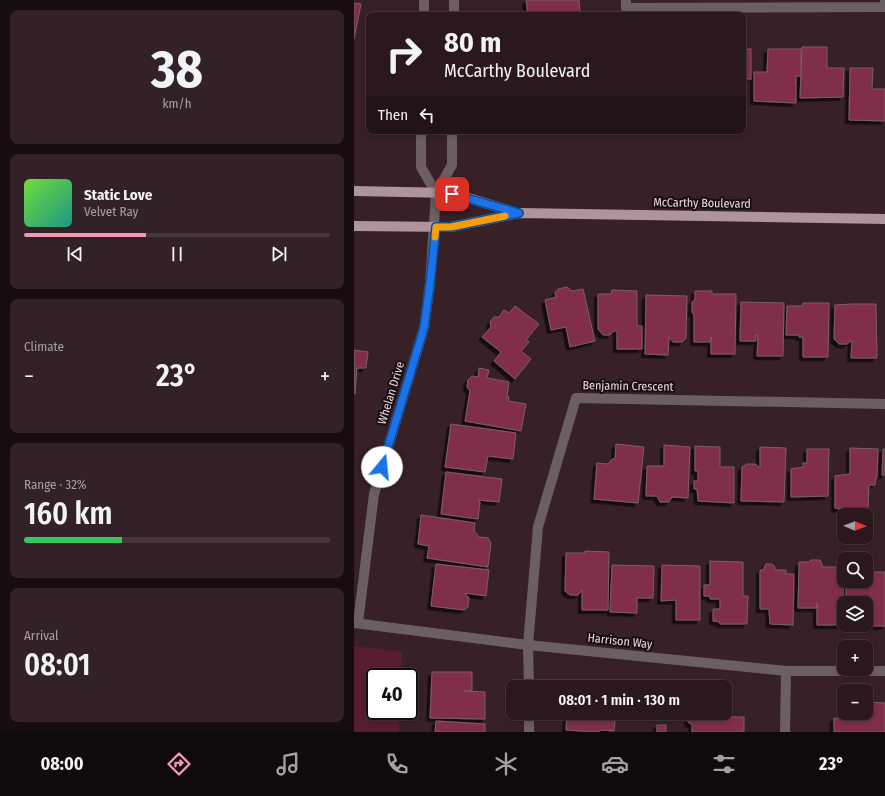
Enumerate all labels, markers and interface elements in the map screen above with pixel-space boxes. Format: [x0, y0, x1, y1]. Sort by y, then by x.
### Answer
text: 80 m [444, 26, 501, 59]
icon: right [378, 28, 430, 80]
text: 38 [151, 38, 203, 101]
text: McCarthy Boulevard [444, 60, 590, 82]
text: km/h [163, 96, 192, 111]
icon: left [416, 104, 438, 126]
text: Then [378, 106, 408, 124]
pin [435, 177, 469, 211]
icon: arrive [441, 183, 463, 205]
text: Static Love [84, 186, 152, 204]
street label: McCarthy Boulevard [653, 195, 751, 211]
text: Velvet Ray [84, 204, 138, 219]
icon: previous [64, 243, 86, 265]
icon: pause [166, 243, 188, 265]
icon: next [268, 243, 290, 265]
text: Climate [24, 339, 64, 354]
text: 23° [156, 358, 198, 394]
street label: Whelan Drive [375, 360, 407, 426]
text: − [24, 363, 34, 390]
text: + [320, 363, 330, 390]
street label: Benjamin Crescent [582, 378, 674, 394]
position arrow [361, 446, 403, 488]
text: Range · 32% [24, 477, 87, 492]
text: 160 km [24, 496, 112, 532]
north arrow [837, 508, 873, 544]
map controls [837, 508, 873, 720]
button: search [837, 552, 873, 588]
button: layers [837, 596, 873, 632]
text: Arrival [24, 628, 58, 643]
street label: Harrison Way [587, 631, 654, 651]
button: + [837, 640, 873, 676]
text: 08:01 [24, 647, 91, 683]
speed limit sign: 40 [366, 668, 418, 720]
button: − [837, 684, 873, 720]
text: 08:01 · 1 min · 130 m [558, 691, 680, 709]
icon: directions [165, 750, 193, 778]
icon: music [274, 750, 302, 778]
icon: phone [383, 750, 411, 778]
icon: climate [492, 750, 520, 778]
icon: car [601, 750, 629, 778]
icon: filters [710, 750, 738, 778]
text: 08:00 [41, 753, 84, 775]
text: 23° [819, 753, 844, 775]

